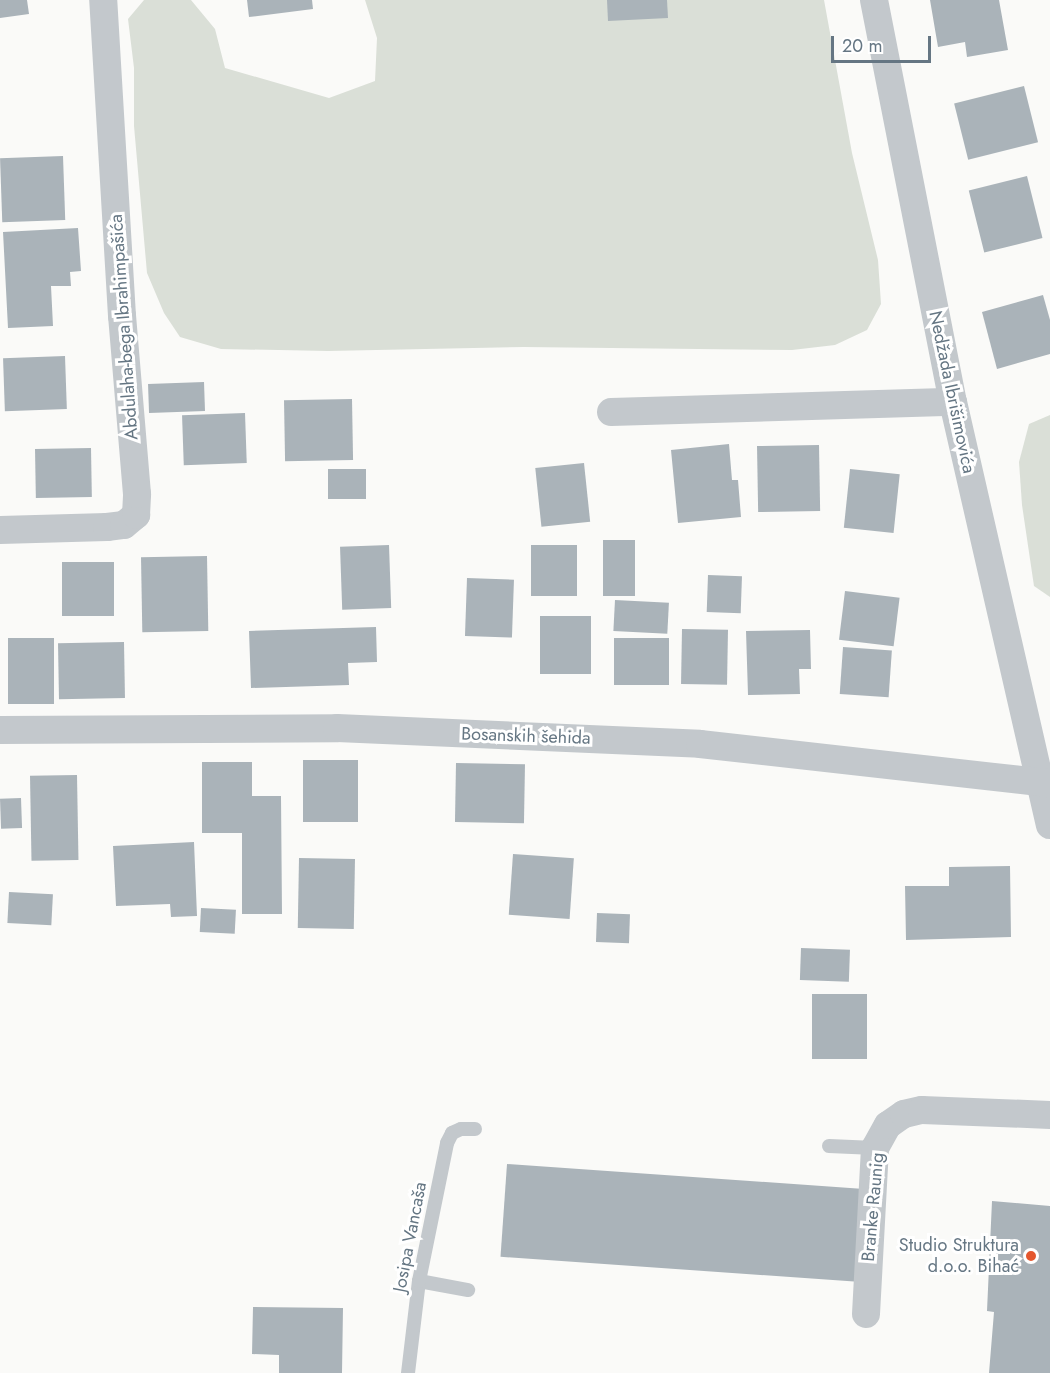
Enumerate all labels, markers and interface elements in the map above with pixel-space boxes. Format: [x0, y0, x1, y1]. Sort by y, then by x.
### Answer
scale bar [834, 24, 934, 62]
text: 20 m [842, 33, 882, 59]
street label: Abdulaha-bega Ibrahimpašića [105, 213, 143, 441]
street label: Nedžada Ibrišimovića [924, 309, 980, 475]
street label: Bosanskih šehida [461, 723, 591, 749]
street label: Branke Raunig [857, 1152, 889, 1262]
street label: Josipa Vancaša [389, 1180, 431, 1294]
place label: Studio Struktura d.o.o. Bihać [899, 1235, 1019, 1278]
marker: Studio Struktura d.o.o. Bihać [1024, 1249, 1038, 1263]

